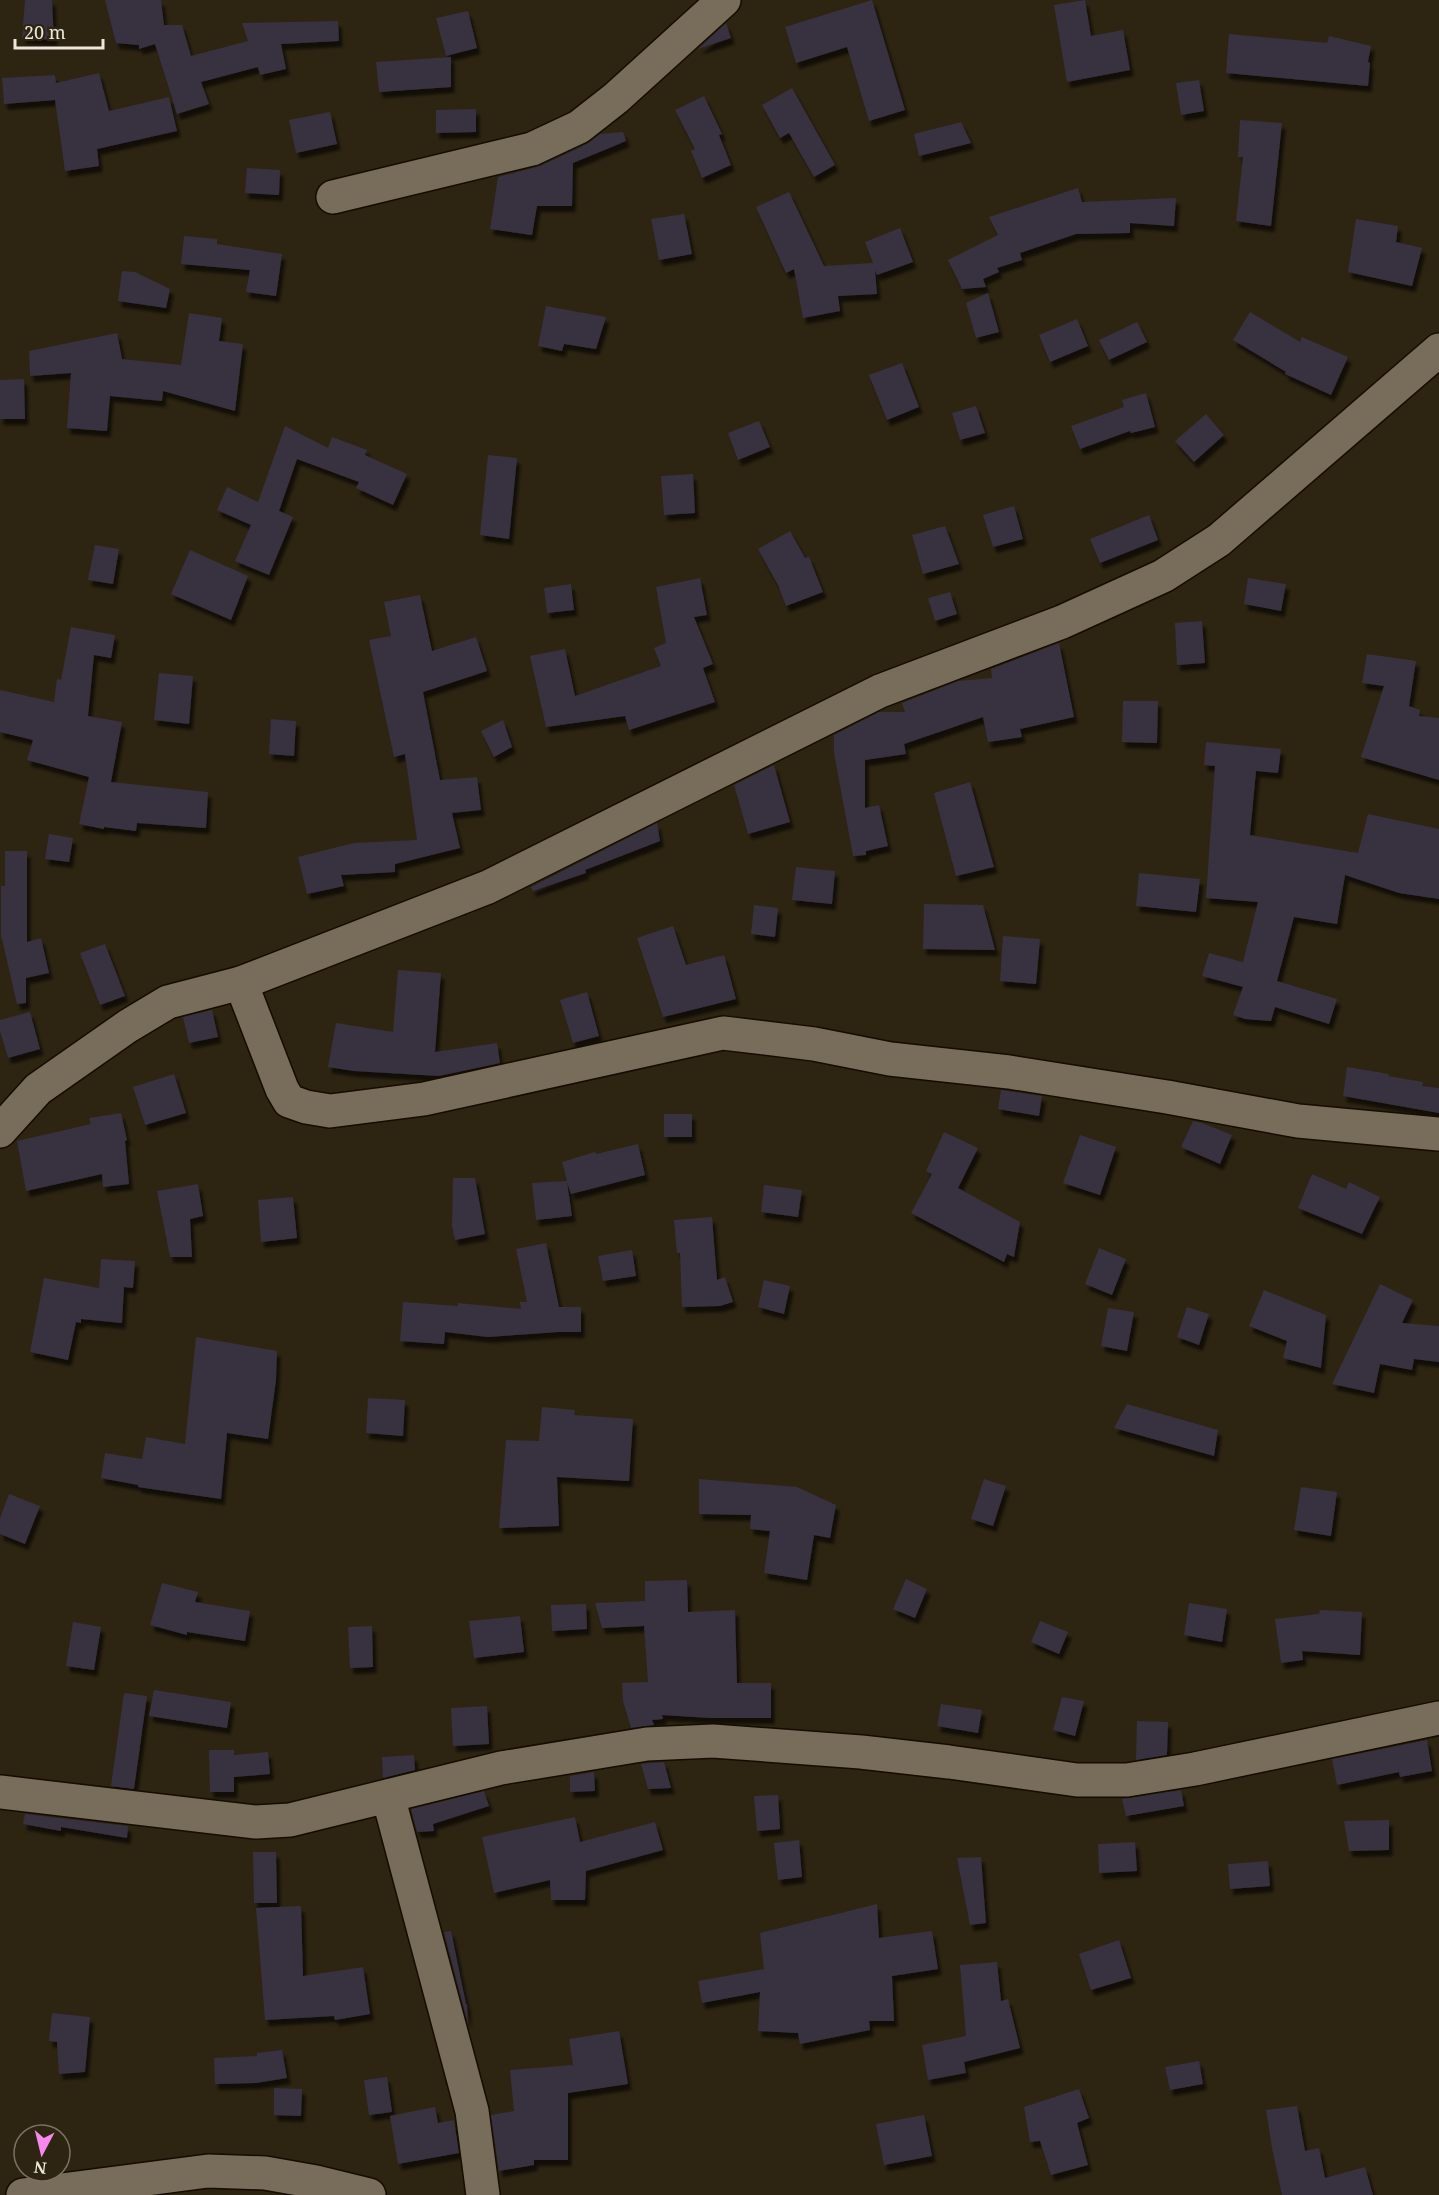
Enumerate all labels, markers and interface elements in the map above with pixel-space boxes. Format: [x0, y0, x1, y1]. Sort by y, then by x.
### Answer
scale bar [15, 12, 104, 50]
text: 20 m [24, 20, 66, 44]
north arrow [12, 2123, 72, 2183]
text: N [32, 2156, 48, 2180]

